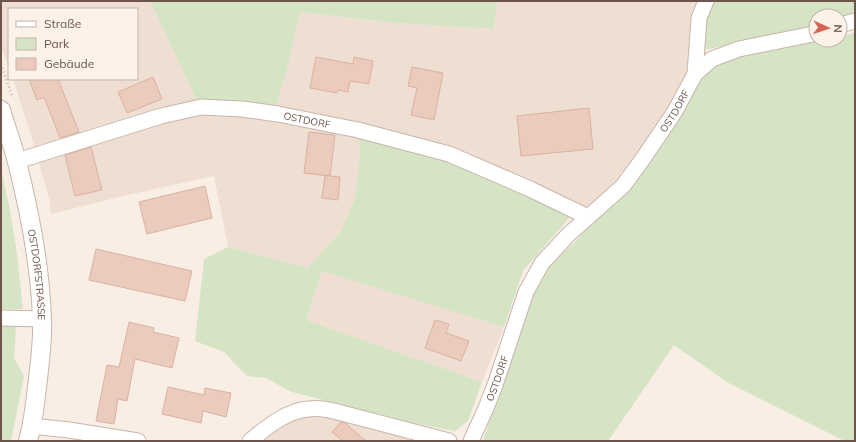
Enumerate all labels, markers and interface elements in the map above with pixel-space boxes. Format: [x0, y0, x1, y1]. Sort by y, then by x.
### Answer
legend [8, 8, 138, 80]
north arrow [808, 8, 848, 48]
text: Straße [44, 16, 81, 31]
text: N [831, 24, 845, 33]
text: Park [44, 36, 70, 51]
text: Gebäude [44, 56, 94, 71]
street label: OSTDORF [657, 87, 693, 135]
street label: OSTDORF [282, 109, 332, 131]
street label: OSTDORFSTRASSE [25, 228, 48, 321]
street label: OSTDORF [483, 353, 512, 403]

